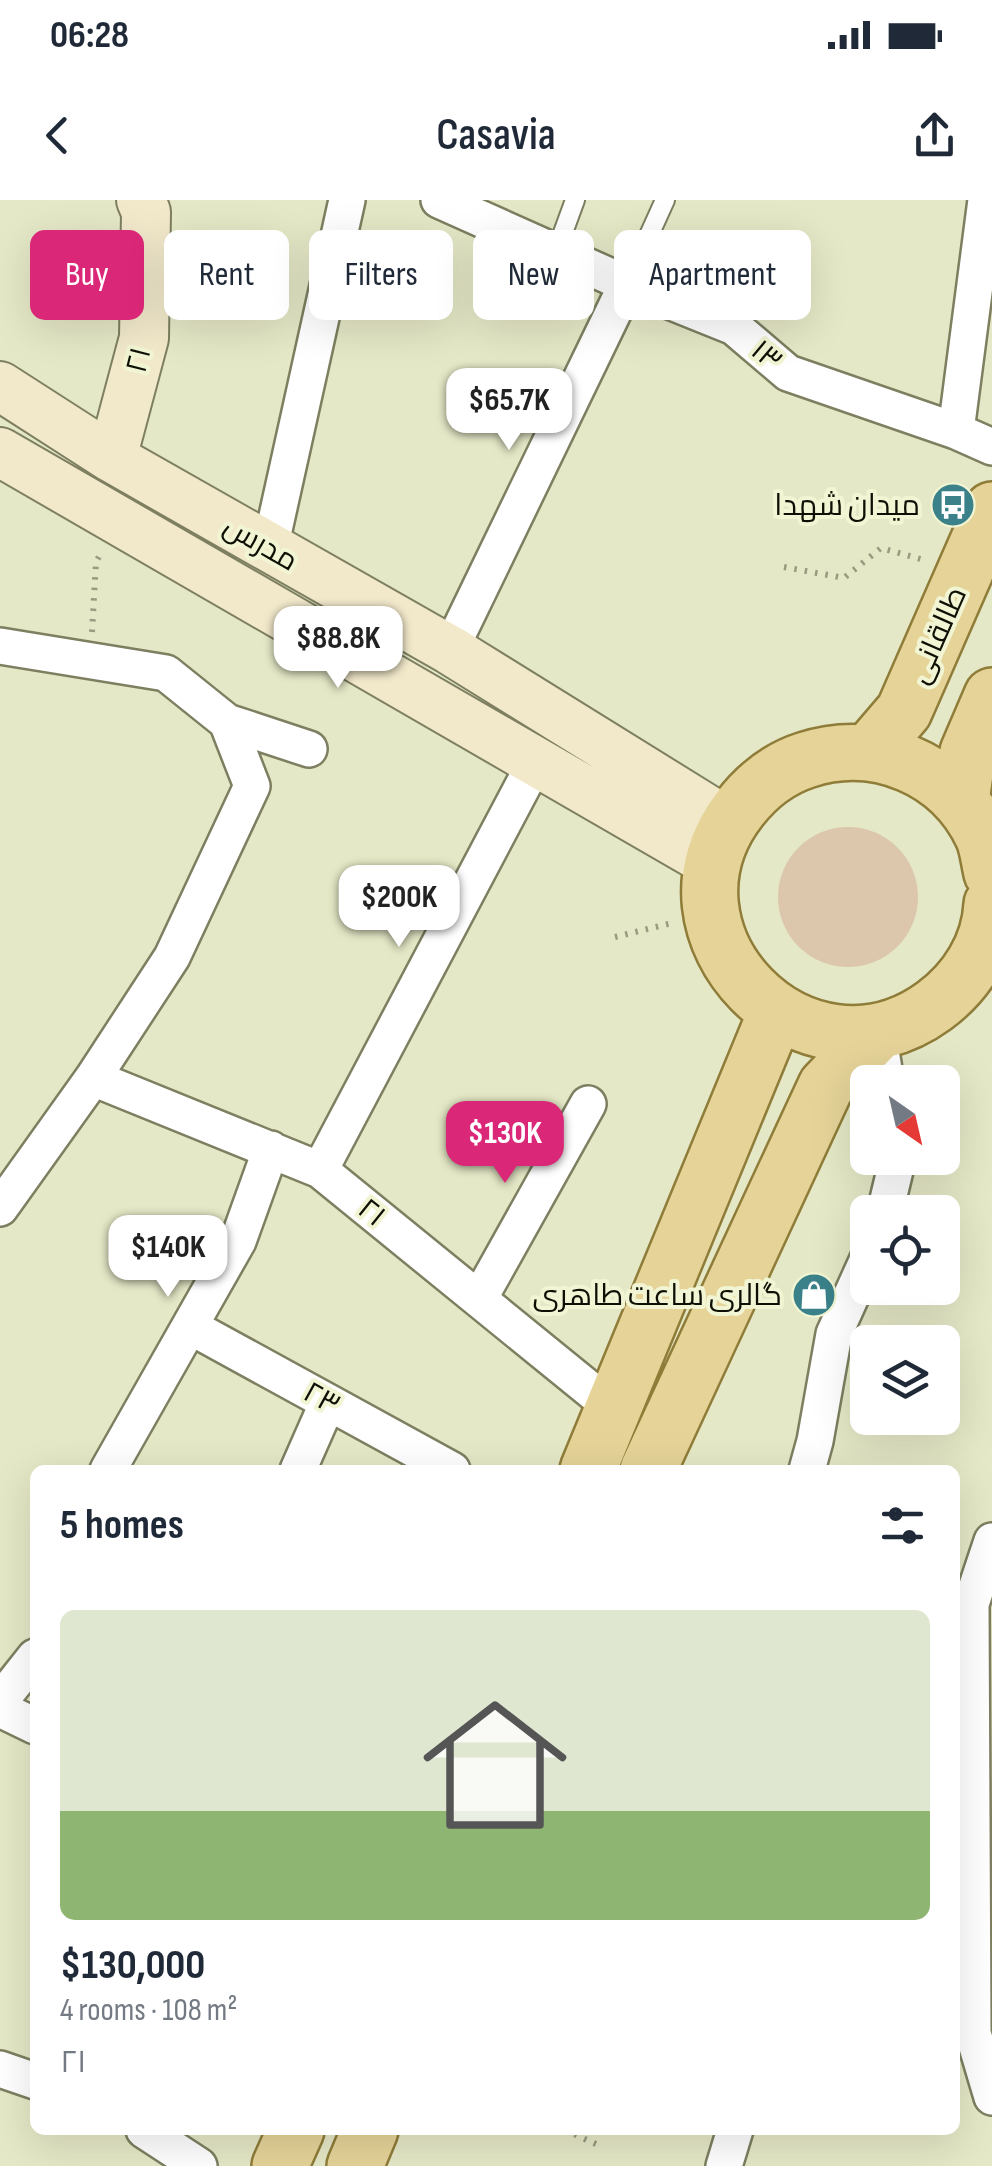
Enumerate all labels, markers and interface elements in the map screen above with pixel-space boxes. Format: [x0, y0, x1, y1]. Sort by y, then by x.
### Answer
text: 06:28 [50, 13, 129, 58]
icon: back [30, 108, 85, 163]
text: Casavia [436, 108, 556, 163]
icon: share [907, 108, 962, 163]
chip: Buy [30, 230, 144, 320]
chip: Rent [164, 230, 289, 320]
chip: Filters [309, 230, 453, 320]
chip: New [473, 230, 594, 320]
chip: Apartment [614, 230, 811, 320]
street label: ۱۳ [743, 332, 789, 379]
street label: ۲۱ [118, 344, 159, 377]
pin: $65.7K [428, 368, 590, 453]
text: $65.7K [468, 381, 550, 420]
bus stop icon: میدان شهدا [930, 482, 976, 528]
place label: میدان شهدا [774, 488, 920, 524]
street label: مدرس [217, 508, 304, 579]
street label: طالقانی [901, 582, 975, 689]
pin: $88.8K [257, 606, 419, 691]
text: $88.8K [296, 619, 380, 658]
pin: $200K [329, 865, 469, 950]
text: $200K [361, 878, 437, 917]
north arrow [850, 1065, 960, 1175]
map controls [850, 1065, 960, 1435]
pin: $130K [435, 1101, 575, 1186]
text: $130K [468, 1114, 542, 1153]
street label: ۲۱ [350, 1191, 392, 1235]
button: locate [850, 1195, 960, 1305]
pin: $140K [98, 1215, 238, 1300]
text: $140K [130, 1228, 206, 1267]
shop icon: گالری ساعت طاهری [791, 1272, 837, 1318]
place label: گالری ساعت طاهری [532, 1278, 782, 1314]
button: layers [850, 1325, 960, 1435]
street label: ۲۳ [297, 1374, 346, 1423]
icon: filters [875, 1498, 930, 1553]
text: 5 homes [60, 1500, 184, 1551]
icon: home [405, 1675, 585, 1855]
text: $130,000 [60, 1940, 205, 1991]
text: 4 rooms · 108 m² [60, 1991, 237, 2030]
text: ۲۱ [60, 2043, 87, 2082]

